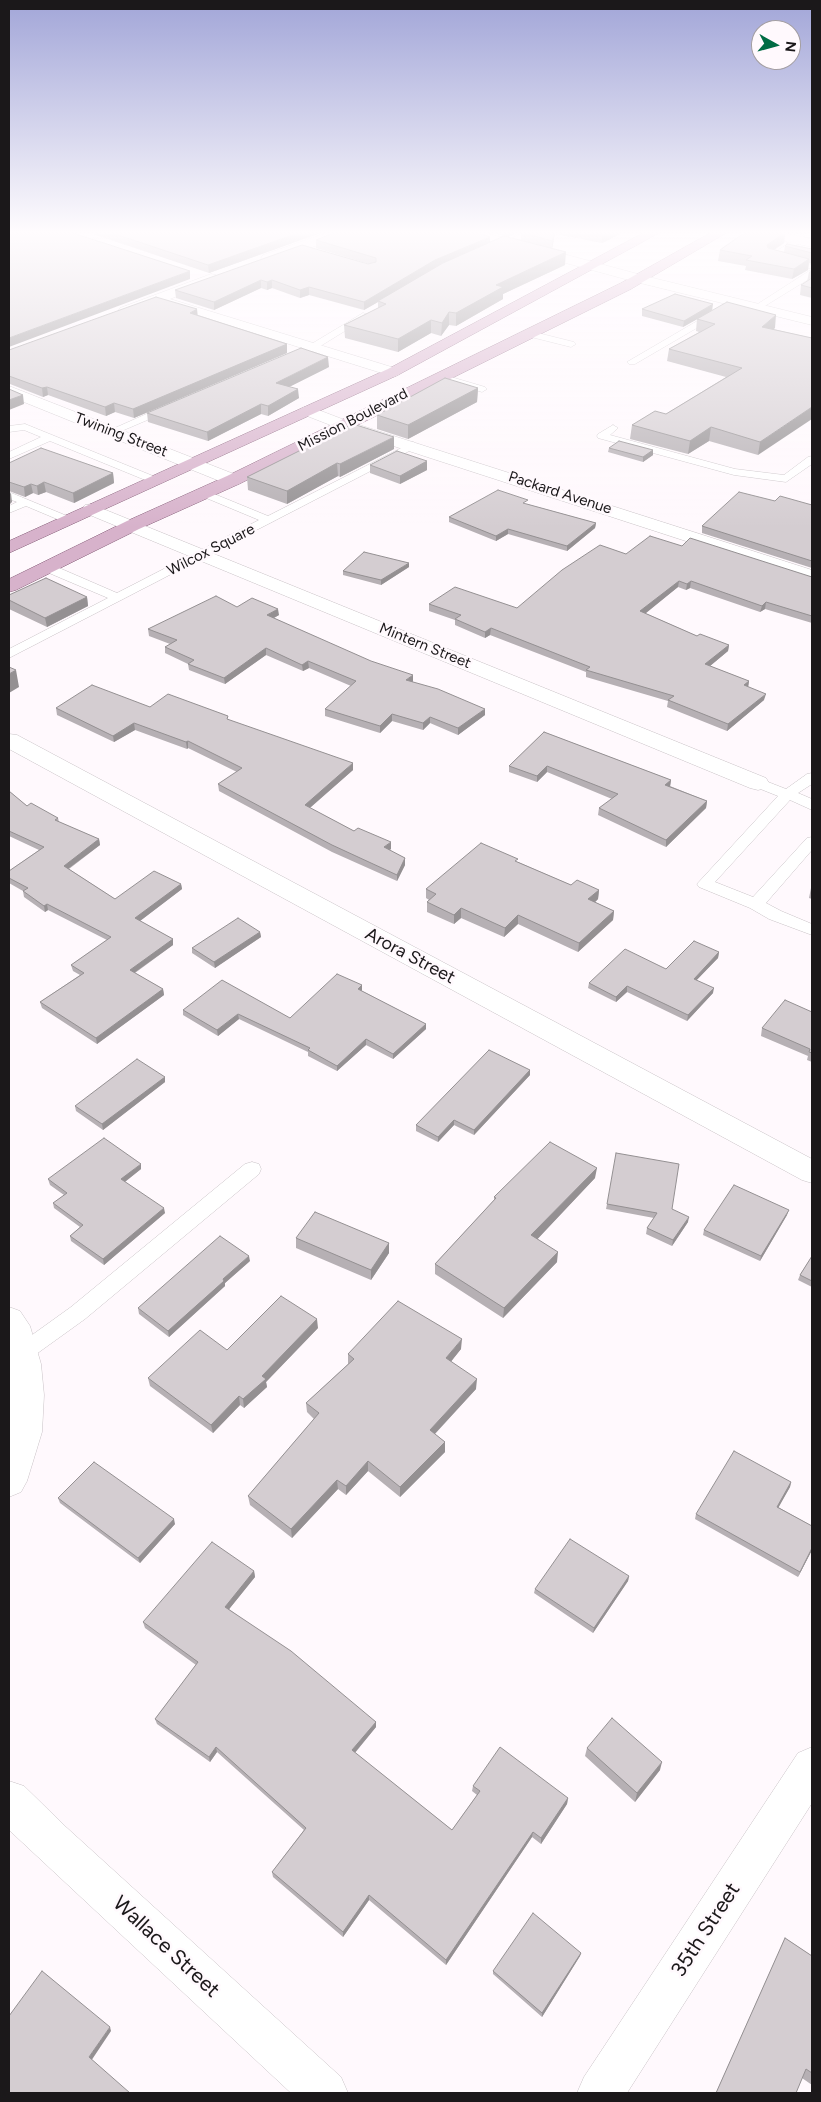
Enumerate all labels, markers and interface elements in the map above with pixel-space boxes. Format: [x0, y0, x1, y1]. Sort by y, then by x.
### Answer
north arrow [751, 20, 801, 70]
text: N [781, 40, 799, 53]
street label: Mission Boulevard [295, 385, 411, 455]
street label: Twining Street [72, 409, 170, 461]
street label: Packard Avenue [506, 468, 614, 518]
street label: Wilcox Square [164, 520, 258, 580]
street label: Mintern Street [376, 619, 474, 673]
street label: Arora Street [361, 923, 459, 989]
street label: 35th Street [666, 1878, 746, 1982]
street label: Wallace Street [107, 1891, 225, 2003]

